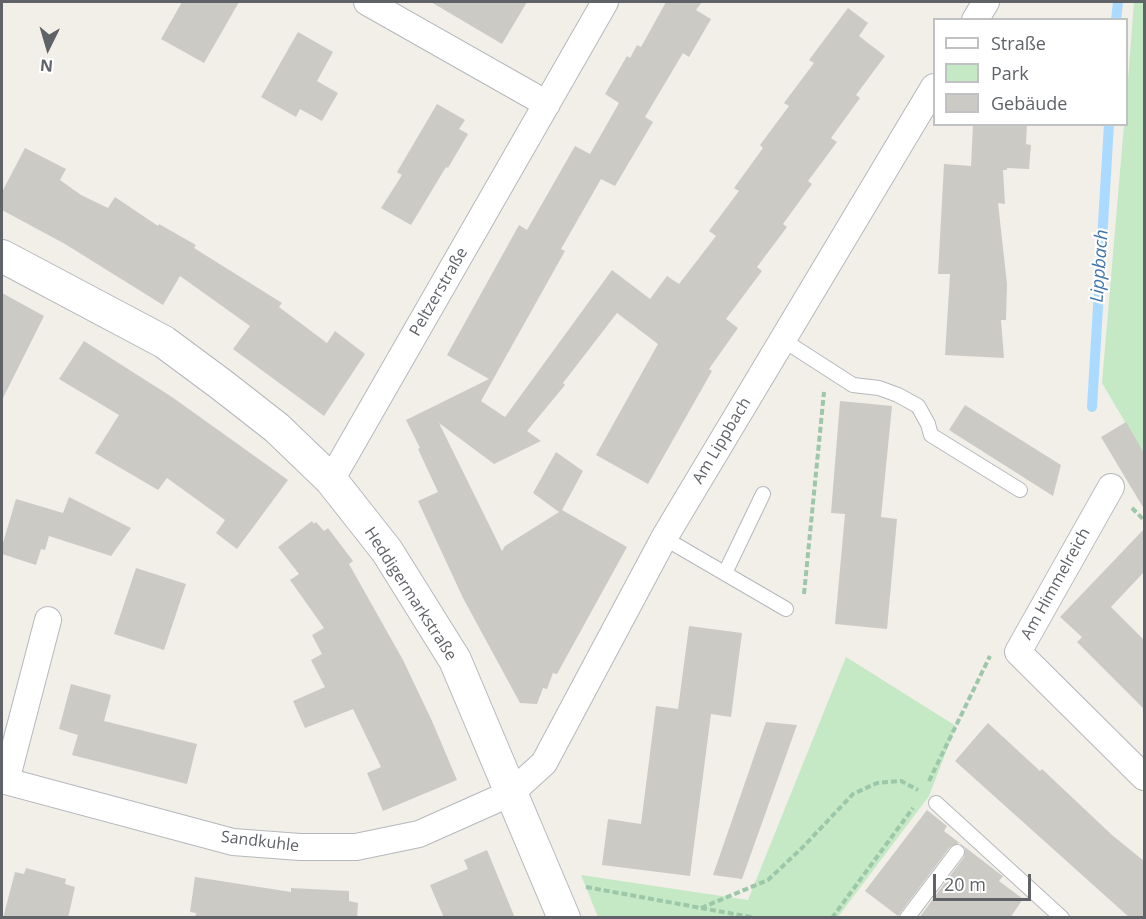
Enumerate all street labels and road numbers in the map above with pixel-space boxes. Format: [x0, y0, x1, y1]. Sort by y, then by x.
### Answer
street label: Peltzerstraße [406, 244, 472, 340]
street label: Am Lippbach [689, 394, 755, 488]
street label: Heddigermarkstraße [360, 524, 460, 664]
street label: Am Himmelreich [1017, 525, 1095, 643]
street label: Sandkuhle [220, 828, 300, 856]

